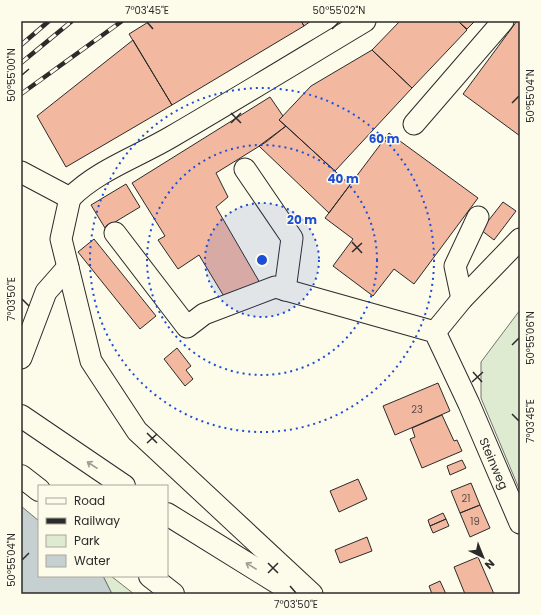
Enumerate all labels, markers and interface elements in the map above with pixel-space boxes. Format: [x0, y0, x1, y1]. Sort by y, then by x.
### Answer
text: 7°03'45"E [125, 3, 169, 18]
text: 50°55'02"N [313, 3, 365, 18]
text: 50°55'00"N [4, 48, 19, 102]
text: 50°55'04"N [523, 69, 538, 123]
text: 60 m [369, 130, 400, 147]
text: 40 m [327, 170, 359, 187]
text: 20 m [287, 211, 317, 228]
centre of rings [255, 253, 269, 267]
text: 7°03'50"E [4, 277, 19, 321]
text: 50°55'06"N [523, 311, 538, 365]
text: 7°03'45"E [523, 399, 538, 443]
house number: 23 [411, 402, 423, 417]
street label: Steinweg [476, 435, 513, 492]
one-way arrow [87, 461, 98, 469]
legend [38, 485, 168, 577]
house number: 21 [462, 491, 470, 506]
text: Road [74, 492, 105, 509]
text: Railway [74, 512, 120, 529]
house number: 19 [470, 514, 480, 529]
text: Park [74, 532, 101, 549]
text: 50°55'04"N [4, 533, 19, 587]
north arrow [463, 537, 503, 577]
text: Water [74, 552, 111, 569]
text: N [481, 556, 498, 573]
one-way arrow [245, 562, 257, 570]
text: 7°03'50"E [274, 597, 318, 612]

